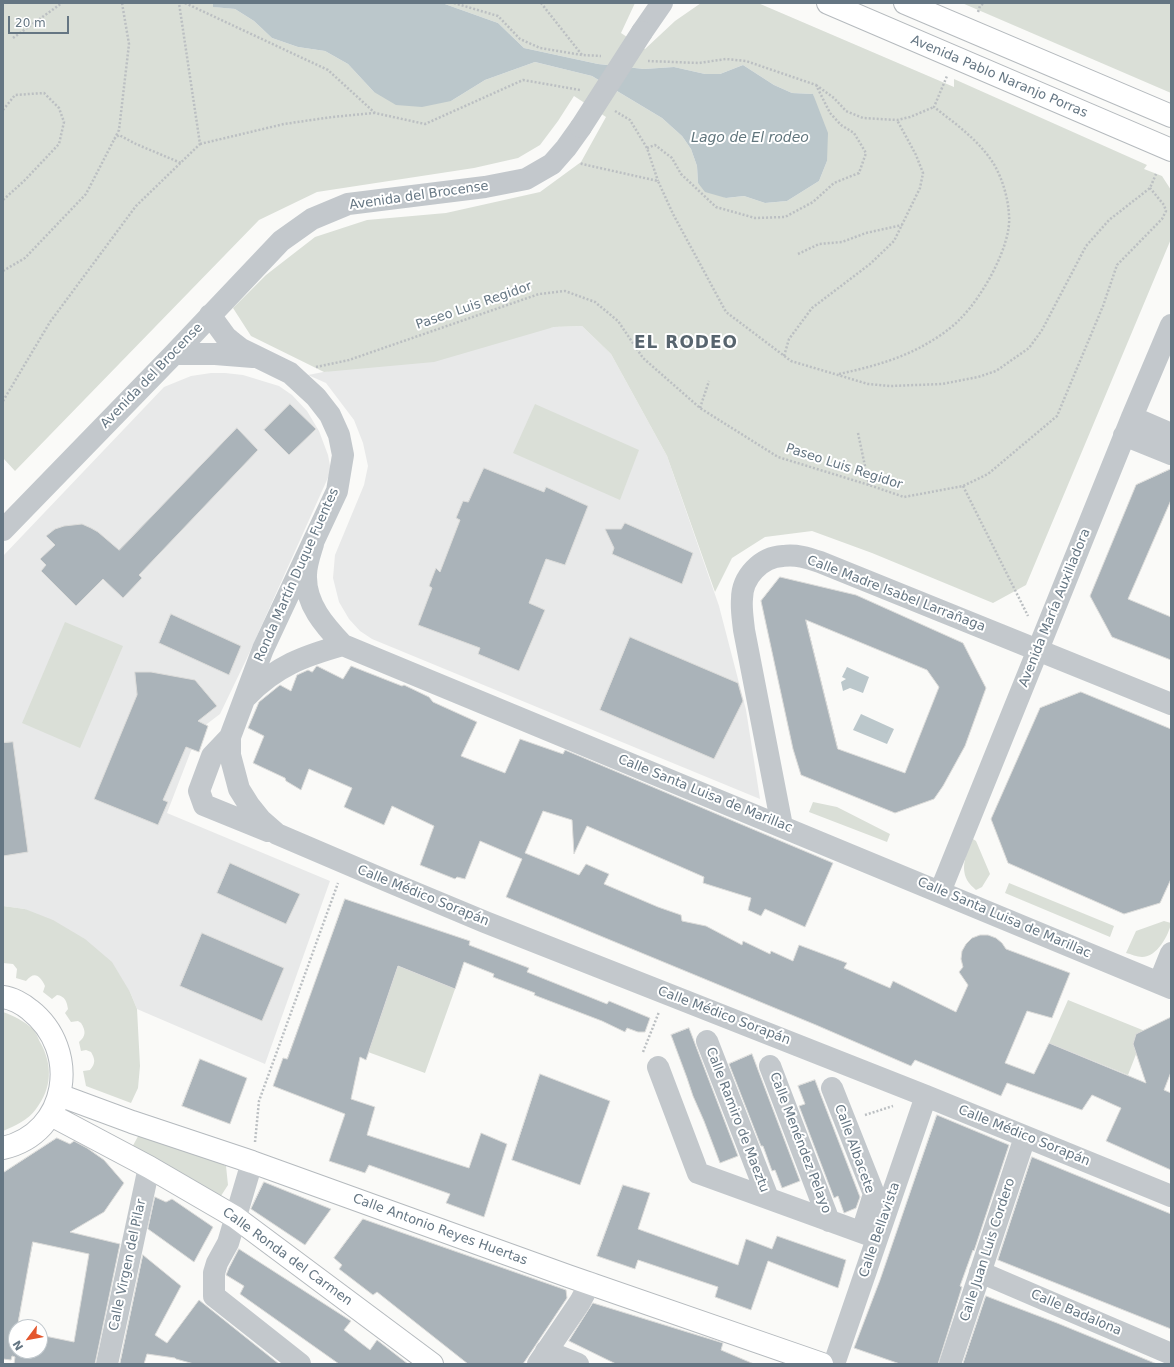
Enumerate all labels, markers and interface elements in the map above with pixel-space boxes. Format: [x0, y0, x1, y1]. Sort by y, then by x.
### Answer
scale bar [10, 8, 71, 34]
text: 20 m [15, 16, 46, 30]
street label: Avenida Pablo Naranjo Porras [908, 33, 1090, 121]
water label: Lago de El rodeo [691, 130, 809, 146]
street label: Avenida del Brocense [349, 179, 489, 213]
street label: Paseo Luis Regidor [414, 279, 534, 333]
street label: Avenida del Brocense [98, 320, 206, 432]
district label: EL RODEO [634, 334, 738, 354]
street label: Paseo Luis Regidor [784, 441, 904, 493]
street label: Ronda Martín Duque Fuentes [252, 486, 342, 664]
street label: Avenida María Auxiliadora [1016, 527, 1094, 689]
street label: Calle Madre Isabel Larrañaga [805, 553, 987, 635]
street label: Calle Santa Luisa de Marillac [616, 752, 794, 836]
street label: Calle Médico Sorapán [355, 862, 491, 930]
street label: Calle Santa Luisa de Marillac [915, 874, 1093, 962]
street label: Calle Médico Sorapán [656, 984, 792, 1048]
street label: Calle Ramiro de Maeztu [702, 1045, 772, 1195]
street label: Calle Menéndez Pelayo [766, 1070, 834, 1216]
street label: Calle Albacete [831, 1102, 877, 1196]
street label: Calle Médico Sorapán [956, 1102, 1092, 1170]
street label: Calle Juan Luis Cordero [957, 1176, 1019, 1324]
street label: Calle Bellavista [856, 1180, 904, 1280]
street label: Calle Antonio Reyes Huertas [351, 1191, 529, 1269]
street label: Calle Virgen del Pilar [106, 1198, 150, 1332]
street label: Calle Ronda del Carmen [219, 1205, 355, 1309]
street label: Calle Badalona [1028, 1287, 1124, 1339]
north arrow [8, 1319, 48, 1359]
text: N [10, 1338, 26, 1352]

